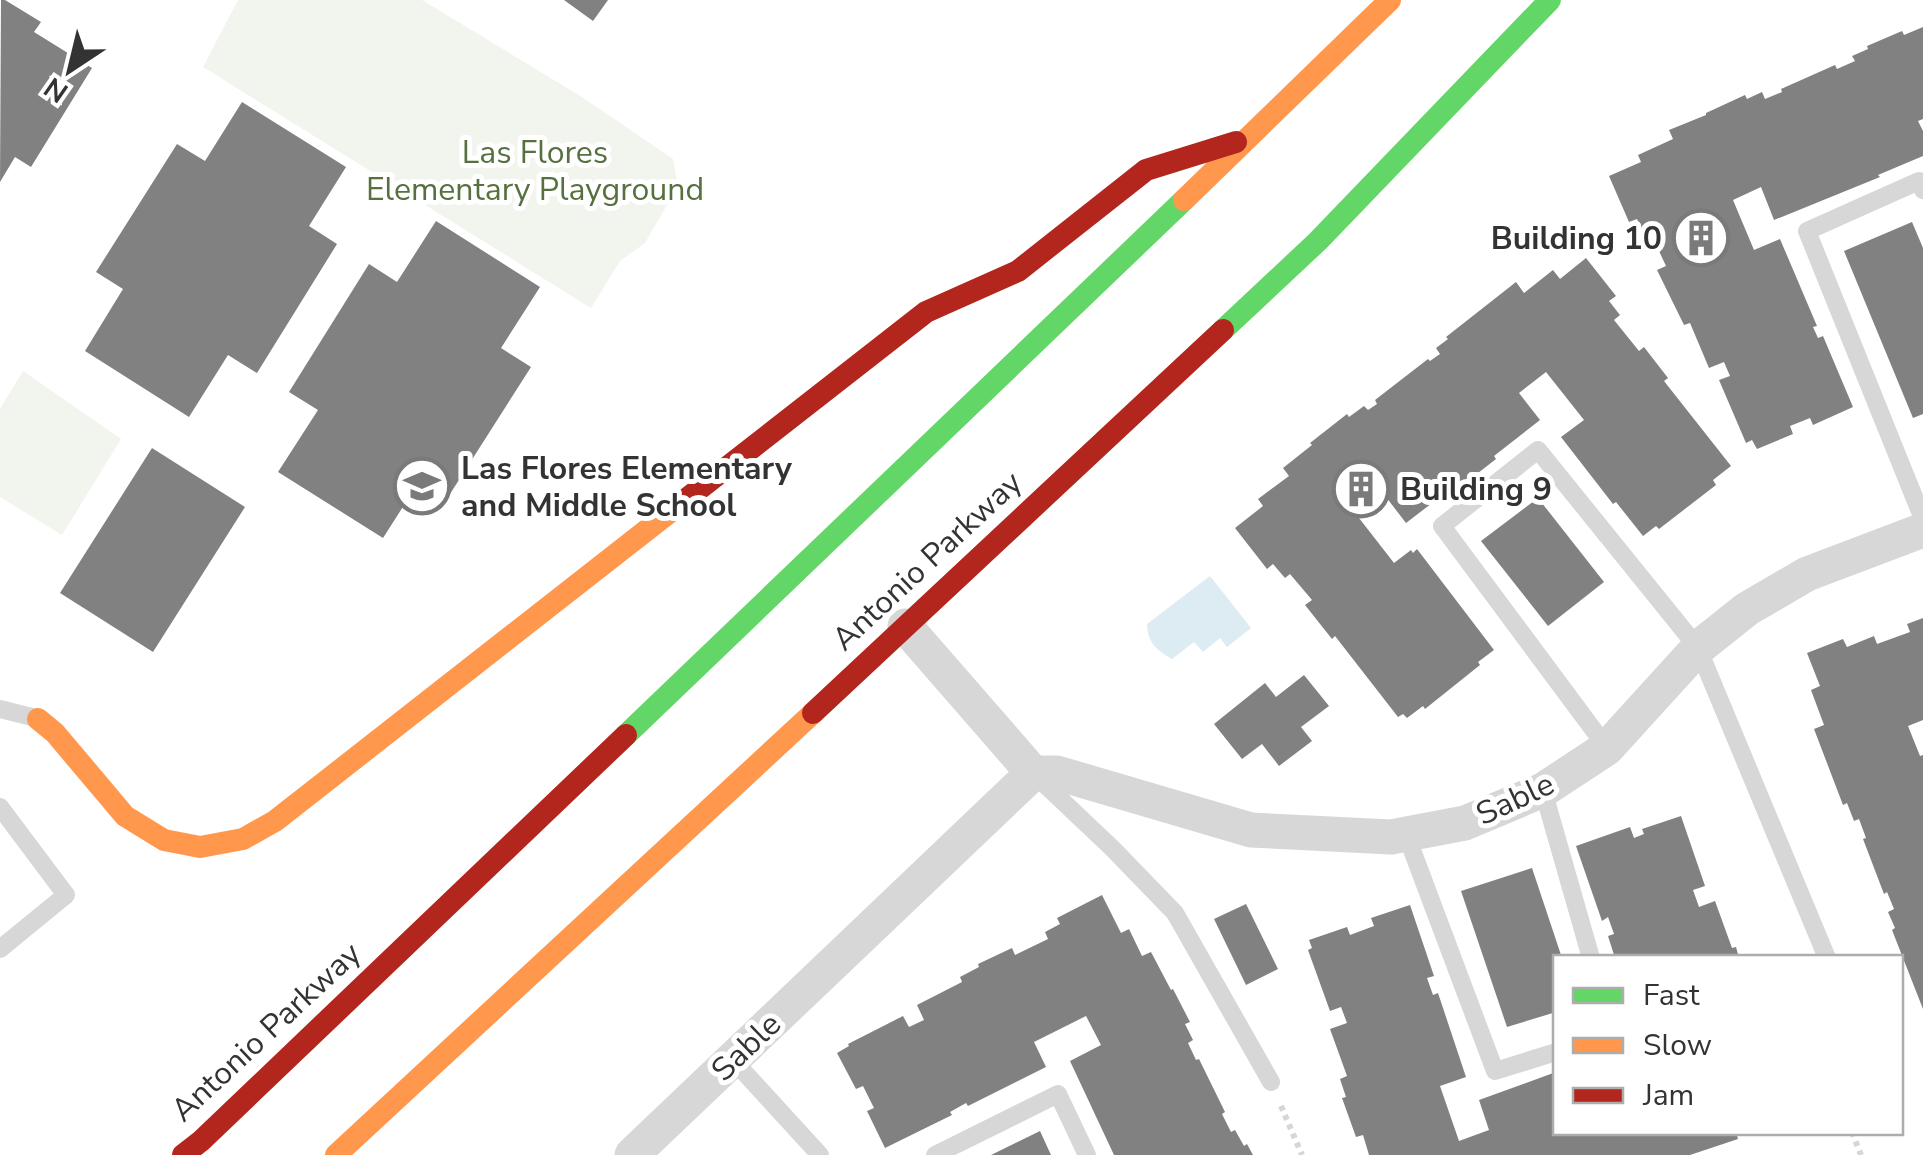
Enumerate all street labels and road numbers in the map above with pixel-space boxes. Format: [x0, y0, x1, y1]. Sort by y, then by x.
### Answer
street label: Antonio Parkway [823, 461, 1032, 660]
street label: Sable [1469, 762, 1561, 836]
street label: Antonio Parkway [162, 932, 371, 1131]
street label: Sable [702, 1003, 790, 1091]

